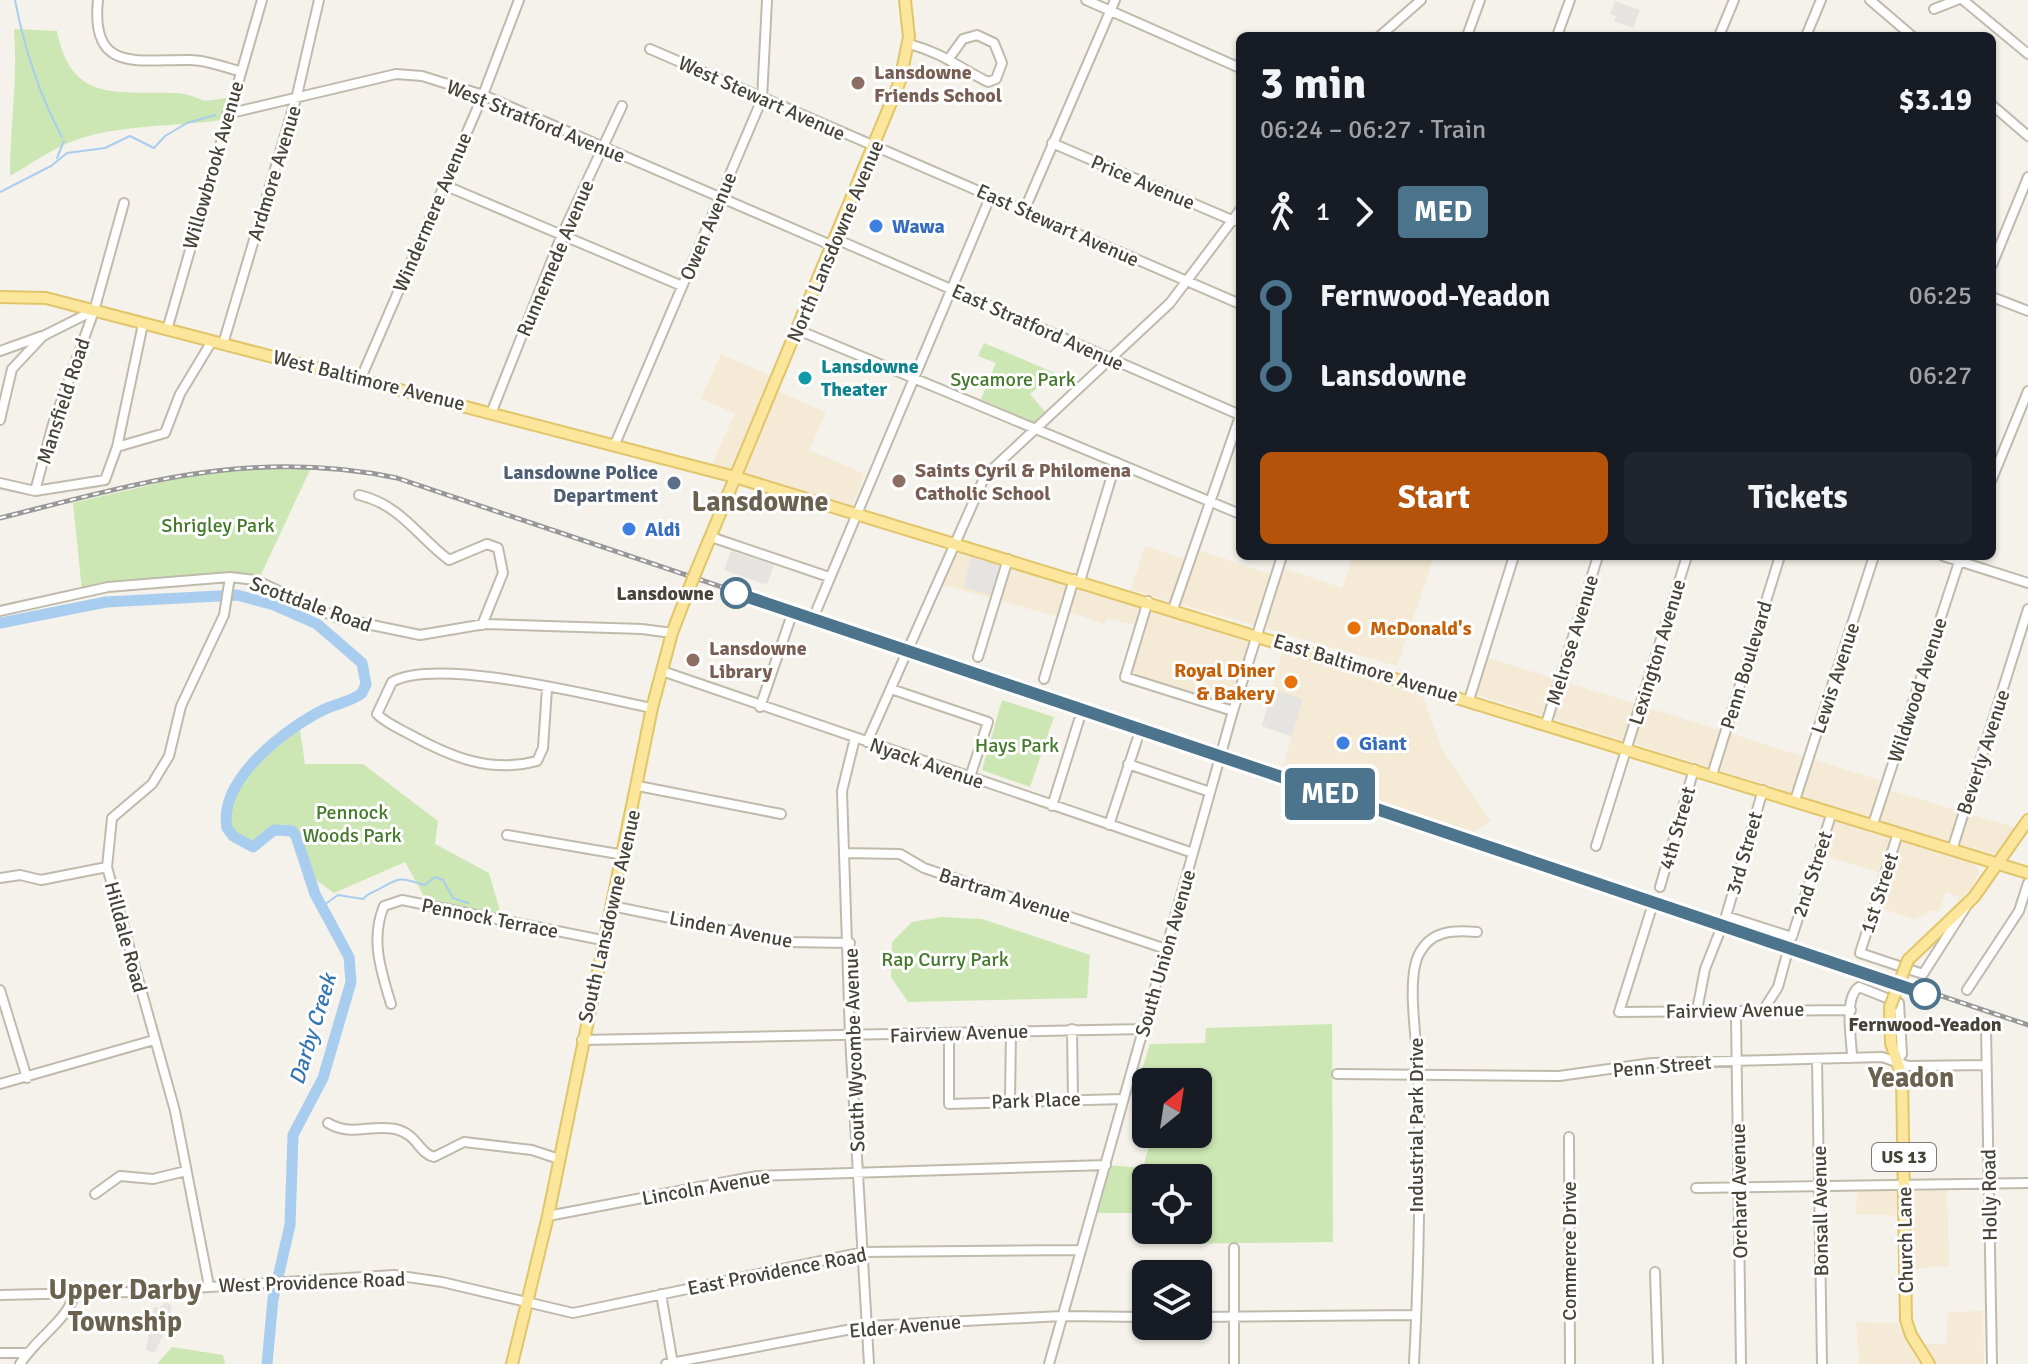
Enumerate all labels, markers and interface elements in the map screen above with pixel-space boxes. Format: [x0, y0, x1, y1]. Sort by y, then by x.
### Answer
street label: West Stewart Avenue [674, 50, 849, 147]
text: 3 min [1260, 57, 1366, 111]
place label: Lansdowne Friends School [874, 60, 1002, 108]
street label: West Stratford Avenue [443, 74, 629, 169]
marker: Lansdowne Friends School [849, 74, 867, 92]
street label: Willowbrook Avenue [178, 78, 249, 252]
text: $3.19 [1899, 82, 1972, 119]
street label: Ardmore Avenue [242, 102, 307, 244]
text: 06:24 – 06:27 · Train [1260, 114, 1486, 146]
street label: Windermere Avenue [388, 129, 477, 296]
street label: North Lansdowne Avenue [782, 136, 889, 346]
street label: Price Avenue [1087, 149, 1199, 216]
street label: Owen Avenue [674, 168, 742, 284]
street label: Runnemede Avenue [511, 176, 600, 340]
street label: East Stewart Avenue [973, 178, 1143, 273]
icon: walk [1260, 190, 1304, 234]
icon: forward [1342, 190, 1386, 234]
text: MED [1414, 195, 1472, 229]
text: 1 [1316, 196, 1330, 228]
place label: Wawa [892, 214, 945, 239]
marker: Wawa [867, 217, 885, 235]
street label: East Stratford Avenue [948, 278, 1128, 377]
text: Fernwood-Yeadon [1320, 278, 1550, 315]
text: 06:25 [1909, 280, 1972, 312]
street label: Mansfield Road [31, 335, 96, 467]
street label: West Baltimore Avenue [270, 345, 467, 416]
place label: Lansdowne Theater [821, 354, 919, 402]
text: Lansdowne [1320, 358, 1467, 395]
text: 06:27 [1909, 360, 1972, 392]
park label: Sycamore Park [950, 367, 1076, 392]
marker: Lansdowne Theater [796, 369, 814, 387]
button: Start [1260, 452, 1608, 544]
button: Tickets [1624, 452, 1972, 544]
place label: Saints Cyril & Philomena Catholic School [915, 458, 1131, 506]
place label: Lansdowne Police Department [503, 460, 659, 508]
marker: Saints Cyril & Philomena Catholic School [890, 472, 908, 490]
marker: Lansdowne Police Department [665, 474, 683, 492]
district label: Lansdowne [692, 485, 828, 519]
park label: Shrigley Park [161, 513, 275, 538]
place label: Aldi [645, 517, 680, 542]
marker: Aldi [620, 520, 638, 538]
street label: Scottdale Road [246, 571, 375, 638]
street label: Melrose Avenue [1541, 572, 1604, 708]
street label: Lexington Avenue [1623, 576, 1692, 728]
marker: Lansdowne [721, 578, 751, 608]
place label: Lansdowne [616, 581, 714, 606]
street label: Penn Boulevard [1715, 598, 1778, 732]
street label: Wildwood Avenue [1882, 614, 1953, 766]
place label: McDonald's [1370, 616, 1472, 641]
marker: McDonald's [1345, 619, 1363, 637]
street label: Lewis Avenue [1806, 619, 1865, 737]
street label: East Baltimore Avenue [1270, 628, 1461, 709]
place label: Lansdowne Library [709, 636, 807, 684]
marker: Lansdowne Library [684, 651, 702, 669]
place label: Royal Diner & Bakery [1174, 658, 1275, 706]
marker: Royal Diner & Bakery [1282, 673, 1300, 691]
street label: Beverly Avenue [1951, 686, 2015, 818]
place label: Giant [1359, 731, 1407, 756]
street label: Nyack Avenue [866, 732, 987, 795]
park label: Hays Park [975, 733, 1059, 758]
marker: Giant [1334, 734, 1352, 752]
line badge: MED [1284, 768, 1376, 820]
text: MED [1301, 777, 1359, 811]
street label: 4th Street [1654, 784, 1701, 873]
park label: Pennock Woods Park [302, 800, 402, 848]
street label: South Lansdowne Avenue [573, 807, 646, 1025]
street label: 3rd Street [1721, 809, 1768, 897]
street label: 2nd Street [1787, 828, 1838, 920]
street label: 1st Street [1855, 850, 1904, 937]
street label: Bartram Avenue [936, 862, 1074, 929]
street label: South Union Avenue [1130, 867, 1201, 1040]
street label: Hilldale Road [99, 879, 152, 995]
street label: Pennock Terrace [419, 893, 561, 944]
street label: Linden Avenue [667, 905, 795, 954]
park label: Rap Curry Park [881, 947, 1009, 972]
street label: South Wycombe Avenue [838, 948, 871, 1152]
water label: Darby Creek [283, 969, 343, 1088]
marker: Fernwood-Yeadon [1910, 979, 1940, 1009]
street label: Fairview Avenue [1665, 997, 1805, 1024]
place label: Fernwood-Yeadon [1848, 1012, 2002, 1037]
street label: Fairview Avenue [889, 1019, 1029, 1048]
street label: Industrial Park Drive [1404, 1037, 1429, 1213]
street label: Penn Street [1612, 1050, 1713, 1083]
district label: Yeadon [1867, 1061, 1954, 1095]
north arrow [1132, 1068, 1212, 1148]
map controls [1132, 1068, 1212, 1340]
street label: Park Place [991, 1086, 1081, 1115]
street label: Orchard Avenue [1726, 1123, 1753, 1259]
road number: US 13 [1872, 1143, 1936, 1171]
street label: Bonsall Avenue [1807, 1145, 1834, 1277]
street label: Holly Road [1976, 1149, 2003, 1241]
street label: Lincoln Avenue [640, 1164, 772, 1211]
button: locate [1132, 1164, 1212, 1244]
street label: Commerce Drive [1557, 1181, 1582, 1321]
street label: Church Lane [1892, 1186, 1919, 1294]
street label: East Providence Road [685, 1242, 869, 1301]
button: layers [1132, 1260, 1212, 1340]
street label: West Providence Road [218, 1267, 406, 1298]
district label: Upper Darby Township [49, 1273, 202, 1339]
street label: Elder Avenue [848, 1309, 962, 1344]

